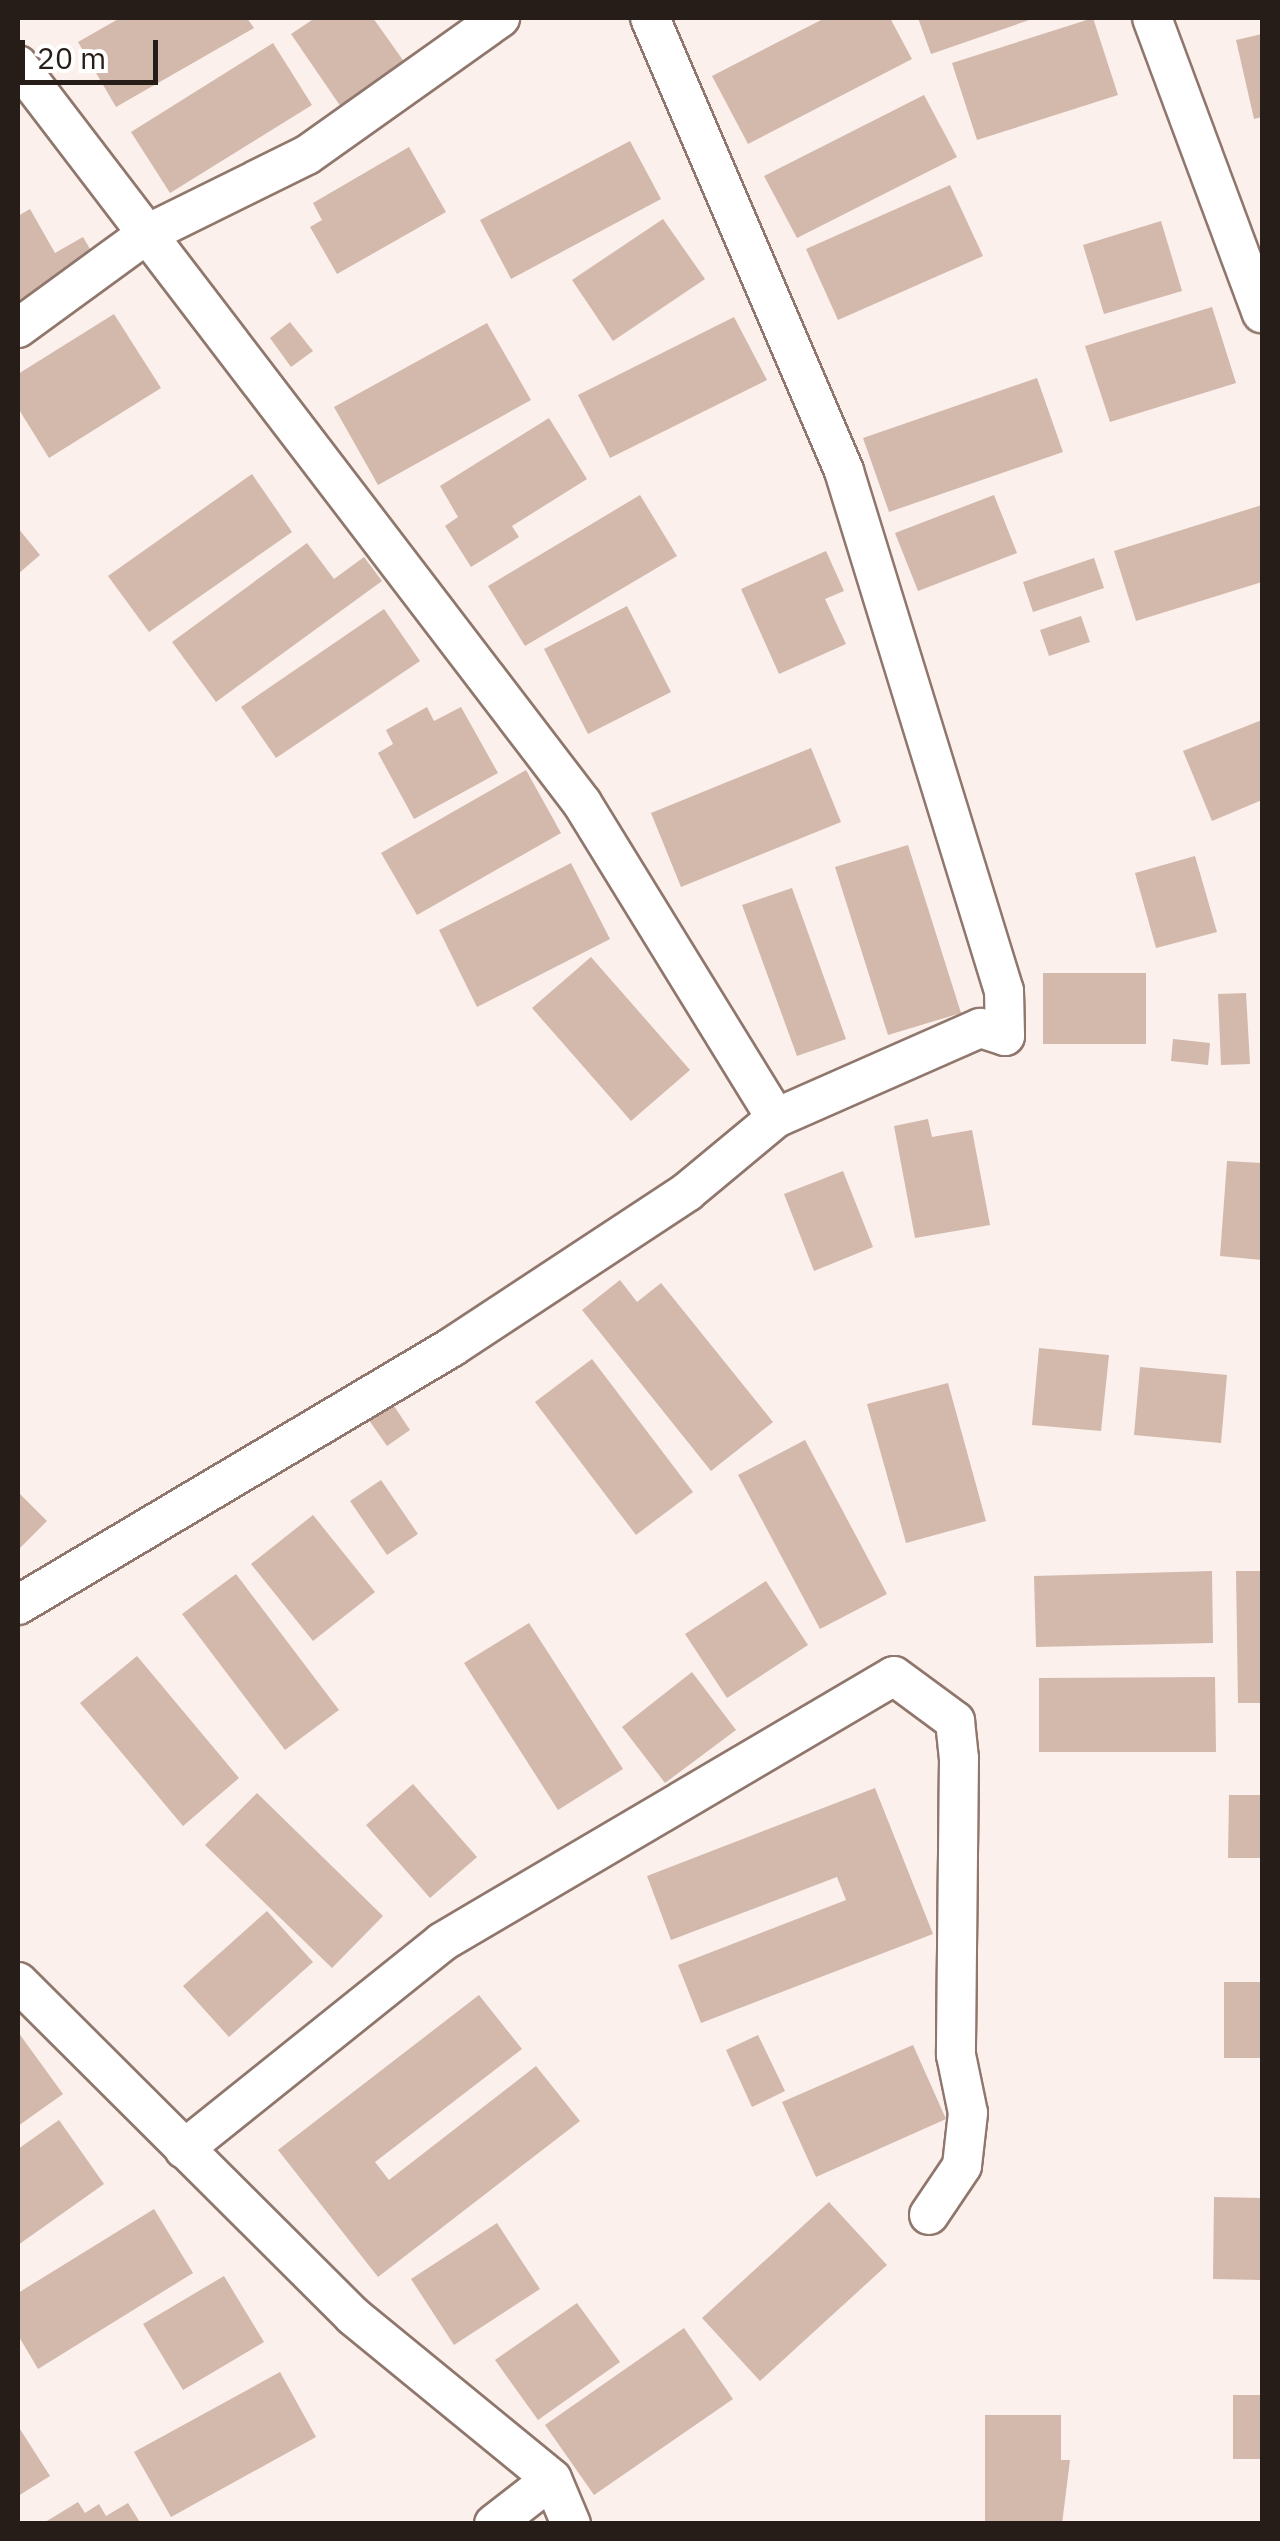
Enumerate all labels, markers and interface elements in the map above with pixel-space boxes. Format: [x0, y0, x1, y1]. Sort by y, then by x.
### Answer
scale bar [25, 20, 162, 82]
text: 20 m [37, 38, 106, 77]

